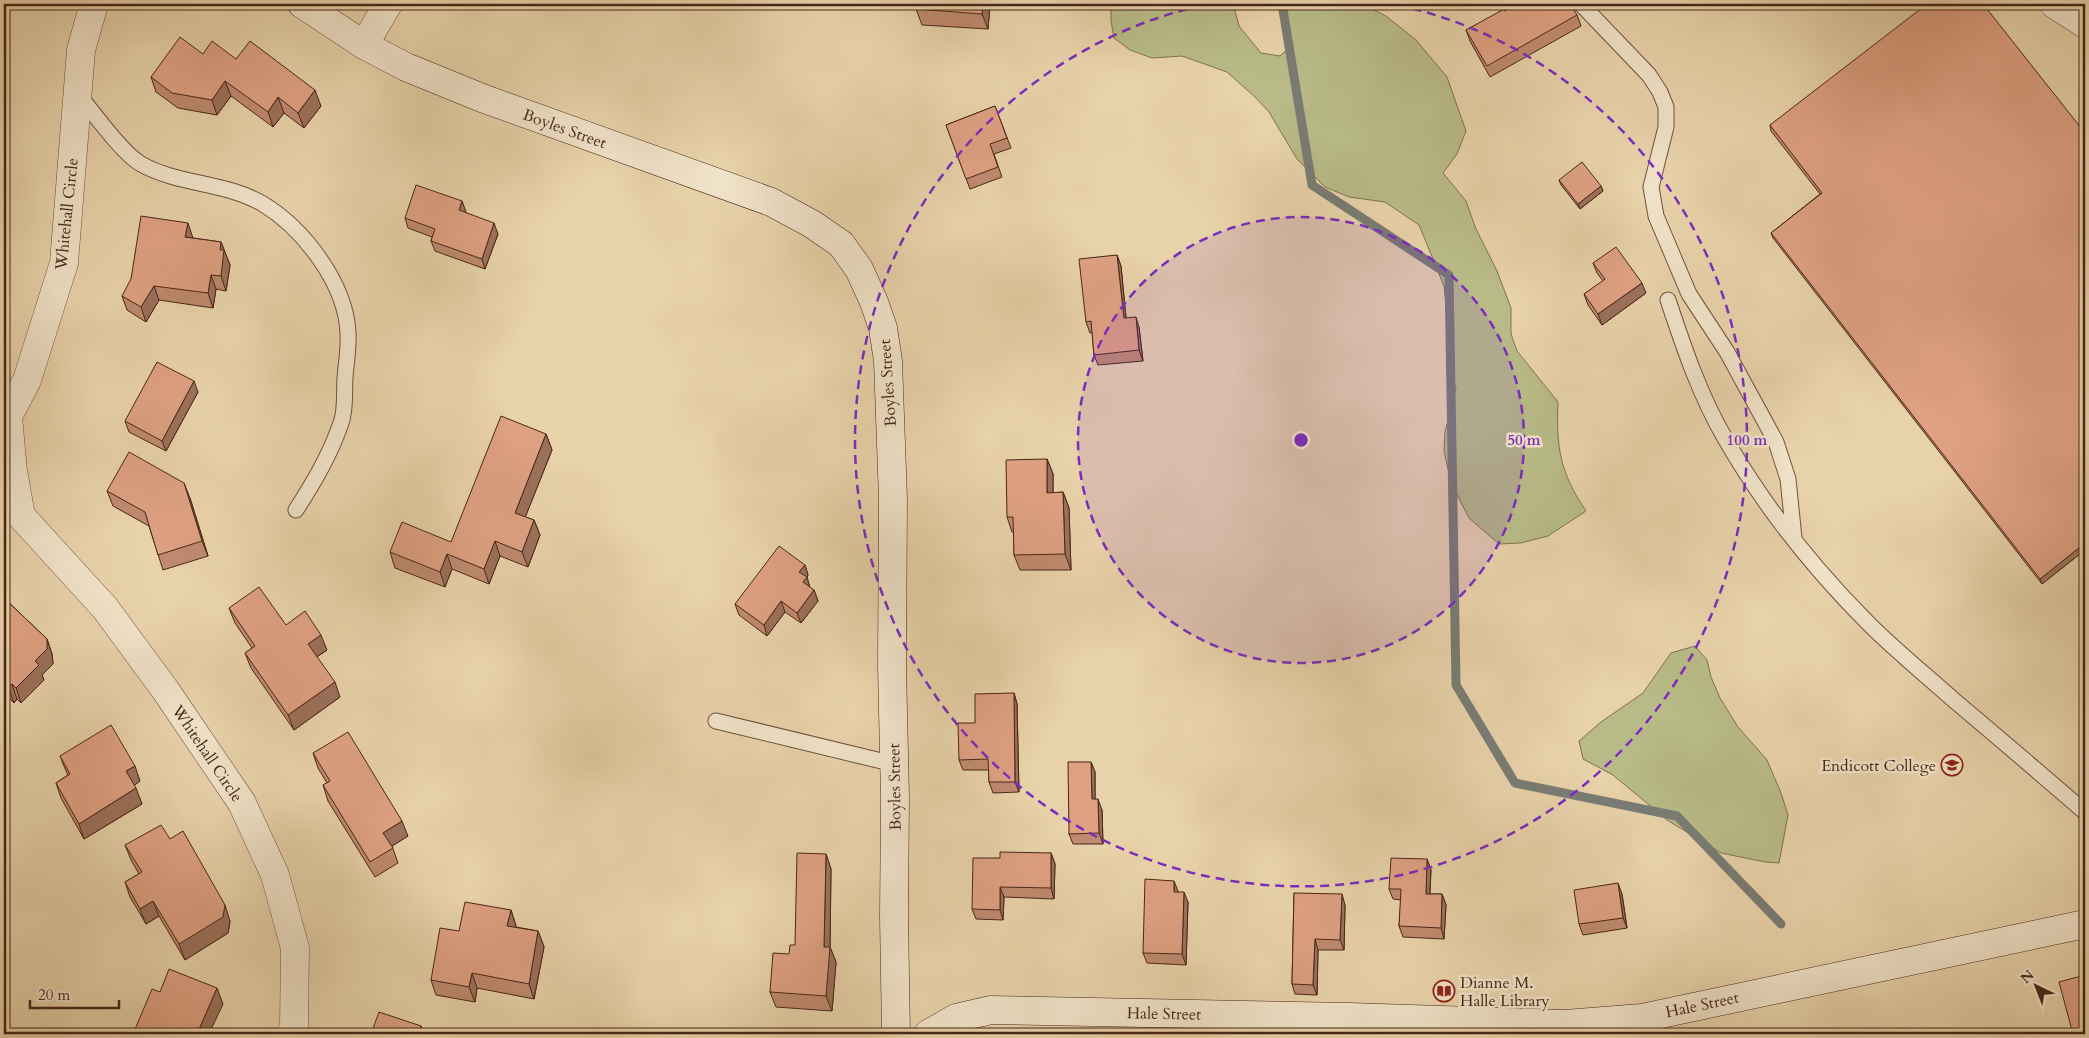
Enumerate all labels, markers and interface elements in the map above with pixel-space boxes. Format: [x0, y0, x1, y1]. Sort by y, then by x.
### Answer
street label: Boyles Street [520, 104, 610, 154]
street label: Whitehall Circle [50, 157, 84, 272]
street label: Boyles Street [874, 339, 902, 427]
text: 50 m [1507, 430, 1541, 450]
text: 100 m [1727, 430, 1768, 450]
centre of rings [1292, 431, 1310, 449]
street label: Whitehall Circle [166, 700, 248, 806]
street label: Boyles Street [883, 743, 907, 831]
school or university icon: Endicott College [1940, 753, 1964, 777]
place label: Endicott College [1821, 755, 1936, 777]
north arrow [2012, 960, 2062, 1010]
text: N [2017, 966, 2038, 988]
place label: Dianne M. Halle Library [1460, 972, 1550, 1012]
scale bar [30, 978, 119, 1010]
library icon: Dianne M. Halle Library [1432, 979, 1456, 1003]
text: 20 m [38, 985, 70, 1005]
street label: Hale Street [1664, 986, 1741, 1023]
street label: Hale Street [1127, 1002, 1201, 1026]

